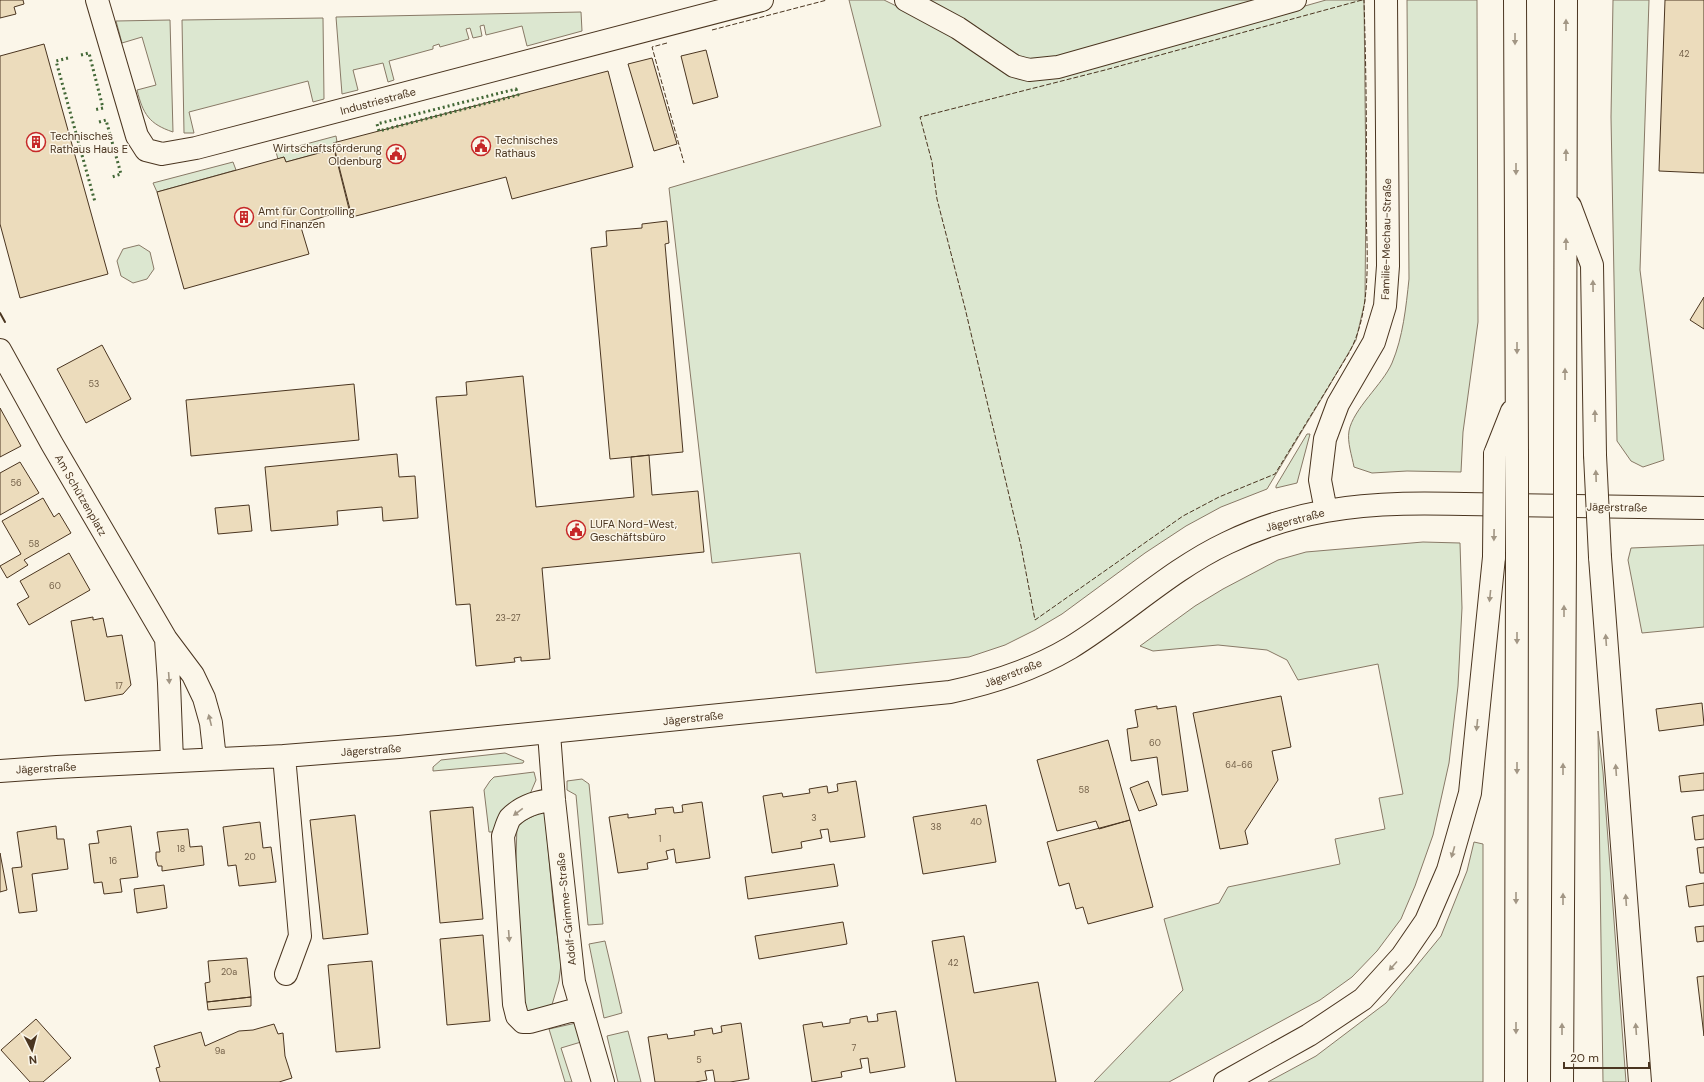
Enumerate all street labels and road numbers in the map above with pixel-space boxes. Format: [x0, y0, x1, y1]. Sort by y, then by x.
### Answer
street label: Industriestraße [339, 84, 417, 118]
street label: Familie-Mechau-Straße [1378, 178, 1394, 300]
street label: Am Schützenplatz [52, 452, 110, 538]
street label: Jägerstraße [1587, 499, 1647, 515]
street label: Jägerstraße [1264, 505, 1326, 535]
street label: Jägerstraße [982, 656, 1044, 690]
street label: Jägerstraße [662, 708, 724, 728]
street label: Jägerstraße [340, 741, 402, 759]
street label: Jägerstraße [15, 759, 77, 777]
street label: Adolf-Grimme-Straße [553, 852, 579, 966]

